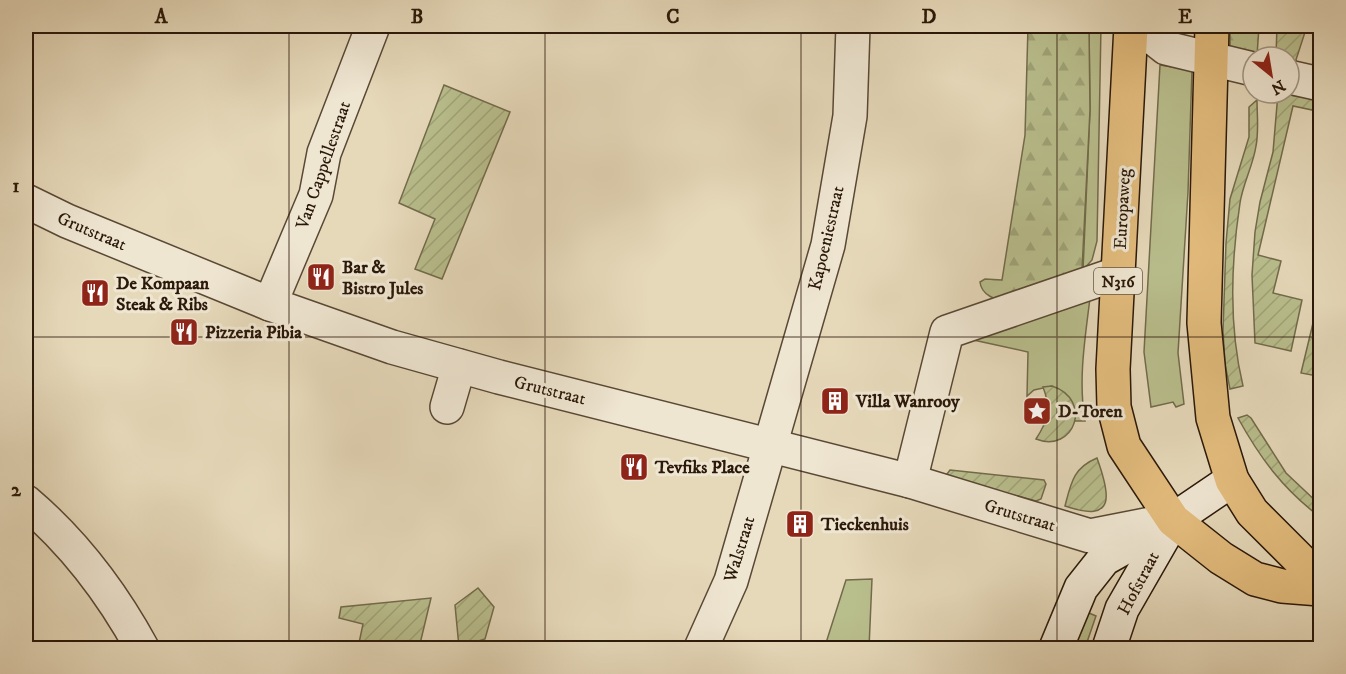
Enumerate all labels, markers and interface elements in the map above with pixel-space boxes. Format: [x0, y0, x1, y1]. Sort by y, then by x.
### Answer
text: A [154, 5, 169, 30]
text: B [411, 5, 423, 30]
text: C [666, 5, 680, 30]
text: D [922, 5, 937, 30]
text: E [1178, 5, 1192, 30]
north arrow [1241, 45, 1301, 105]
text: N [1267, 75, 1289, 99]
street label: Van Cappellestraat [291, 98, 356, 233]
street label: Europaweg [1110, 168, 1136, 250]
text: 1 [12, 174, 20, 199]
street label: Kapoeniestraat [804, 184, 850, 293]
street label: Grutstraat [54, 207, 130, 256]
place label: Bar & Bistro Jules [342, 257, 423, 300]
restaurant icon: Bar & Bistro Jules [305, 261, 337, 293]
road number: N316 [1094, 268, 1142, 294]
place label: De Kompaan Steak & Ribs [116, 273, 210, 316]
restaurant icon: De Kompaan Steak & Ribs [79, 277, 111, 309]
restaurant icon: Pizzeria Pibia [168, 316, 200, 348]
place label: Pizzeria Pibia [205, 322, 302, 344]
street label: Grutstraat [512, 371, 588, 411]
building icon: Villa Wanrooy [819, 385, 851, 417]
place label: Villa Wanrooy [855, 391, 960, 413]
place icon: D-Toren [1021, 395, 1053, 427]
place label: D-Toren [1058, 401, 1123, 423]
restaurant icon: Tevfiks Place [618, 451, 650, 483]
place label: Tevfiks Place [654, 457, 750, 479]
text: 2 [11, 478, 22, 503]
street label: Grutstraat [981, 495, 1058, 537]
building icon: Tieckenhuis [784, 508, 816, 540]
street label: Walstraat [719, 513, 760, 586]
place label: Tieckenhuis [820, 514, 909, 536]
street label: Hofstraat [1113, 548, 1165, 619]

